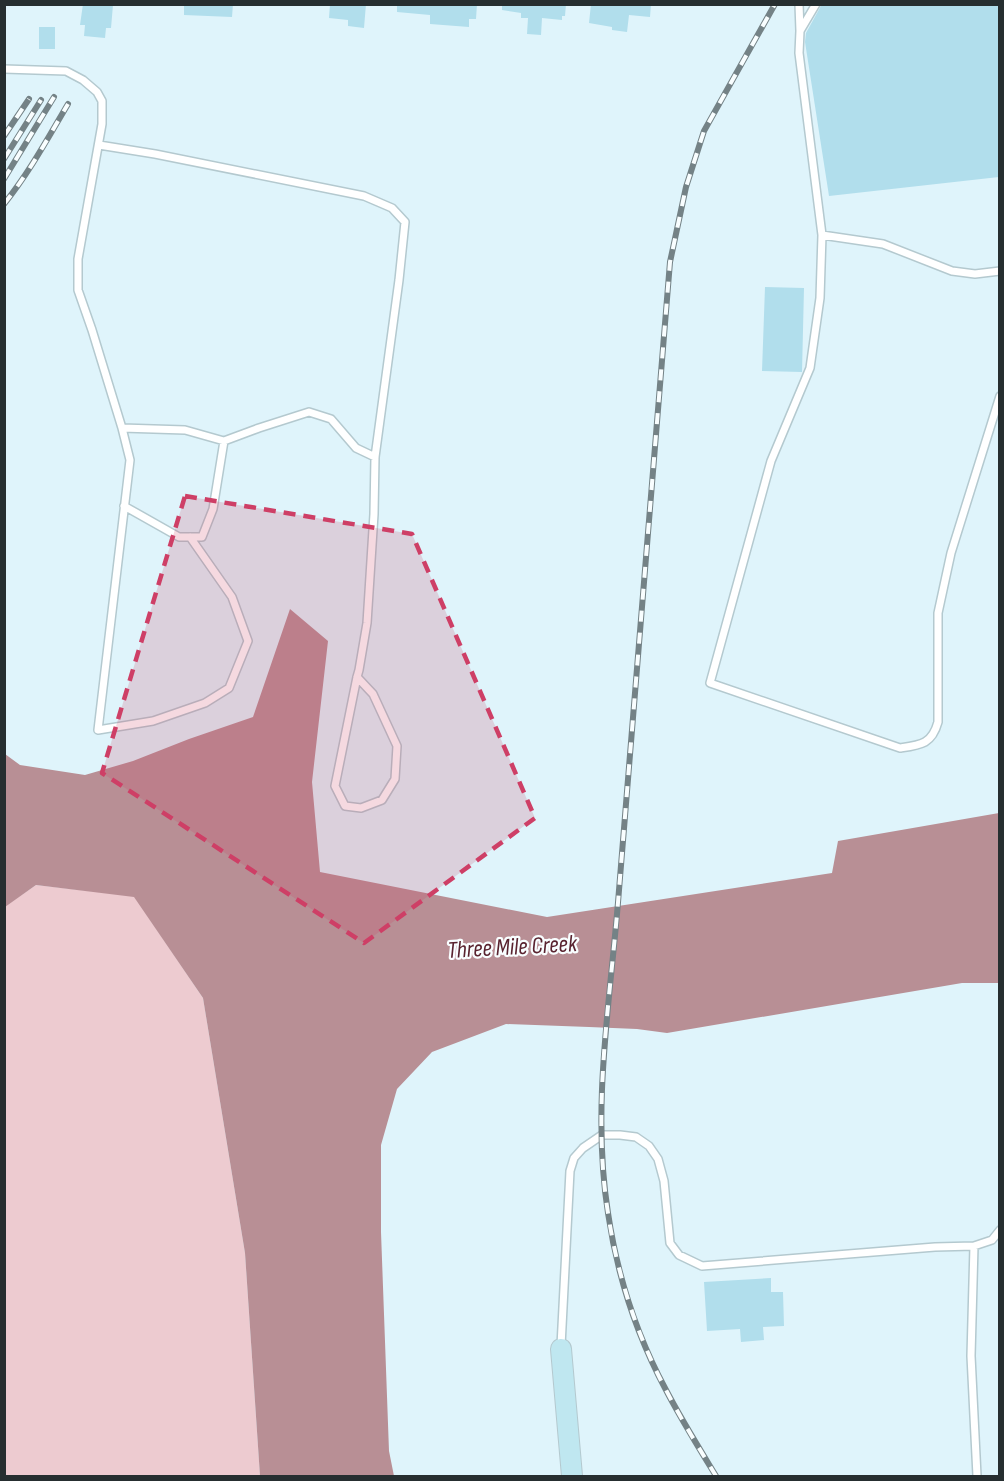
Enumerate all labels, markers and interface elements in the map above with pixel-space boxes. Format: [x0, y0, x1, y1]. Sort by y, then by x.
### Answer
water label: Three Mile Creek [447, 929, 578, 965]

